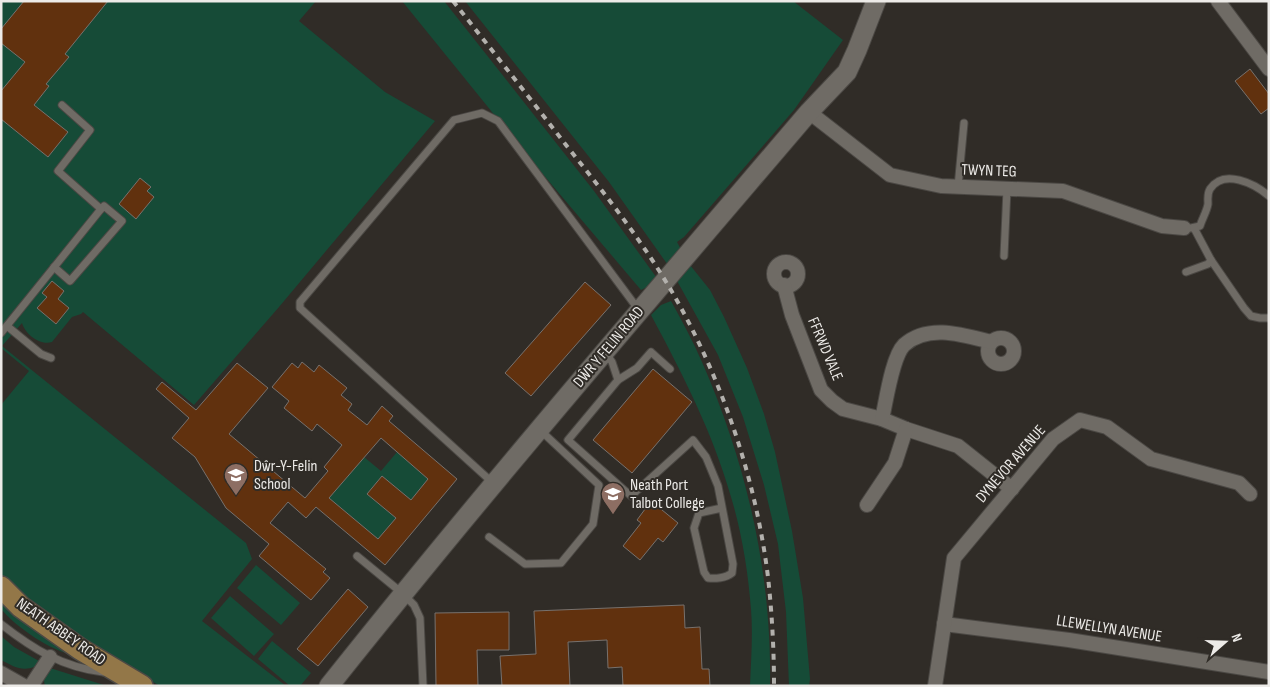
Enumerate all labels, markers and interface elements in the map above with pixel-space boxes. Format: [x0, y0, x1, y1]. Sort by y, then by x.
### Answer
street label: TWYN TEG [961, 161, 1017, 181]
street label: DŴR Y FELIN ROAD [570, 303, 648, 391]
street label: FFRWD VALE [803, 315, 847, 383]
street label: DYNEVOR AVENUE [972, 421, 1050, 507]
place label: Dŵr-Y-Felin School [254, 457, 317, 494]
school or university icon: Dŵr-Y-Felin School [223, 462, 249, 496]
place label: Neath Port Talbot College [630, 476, 705, 513]
school or university icon: Neath Port Talbot College [600, 481, 626, 515]
street label: NEATH ABBEY ROAD [13, 594, 109, 670]
street label: LLEWELLYN AVENUE [1055, 611, 1163, 647]
north arrow [1200, 617, 1250, 667]
text: N [1227, 631, 1246, 644]

